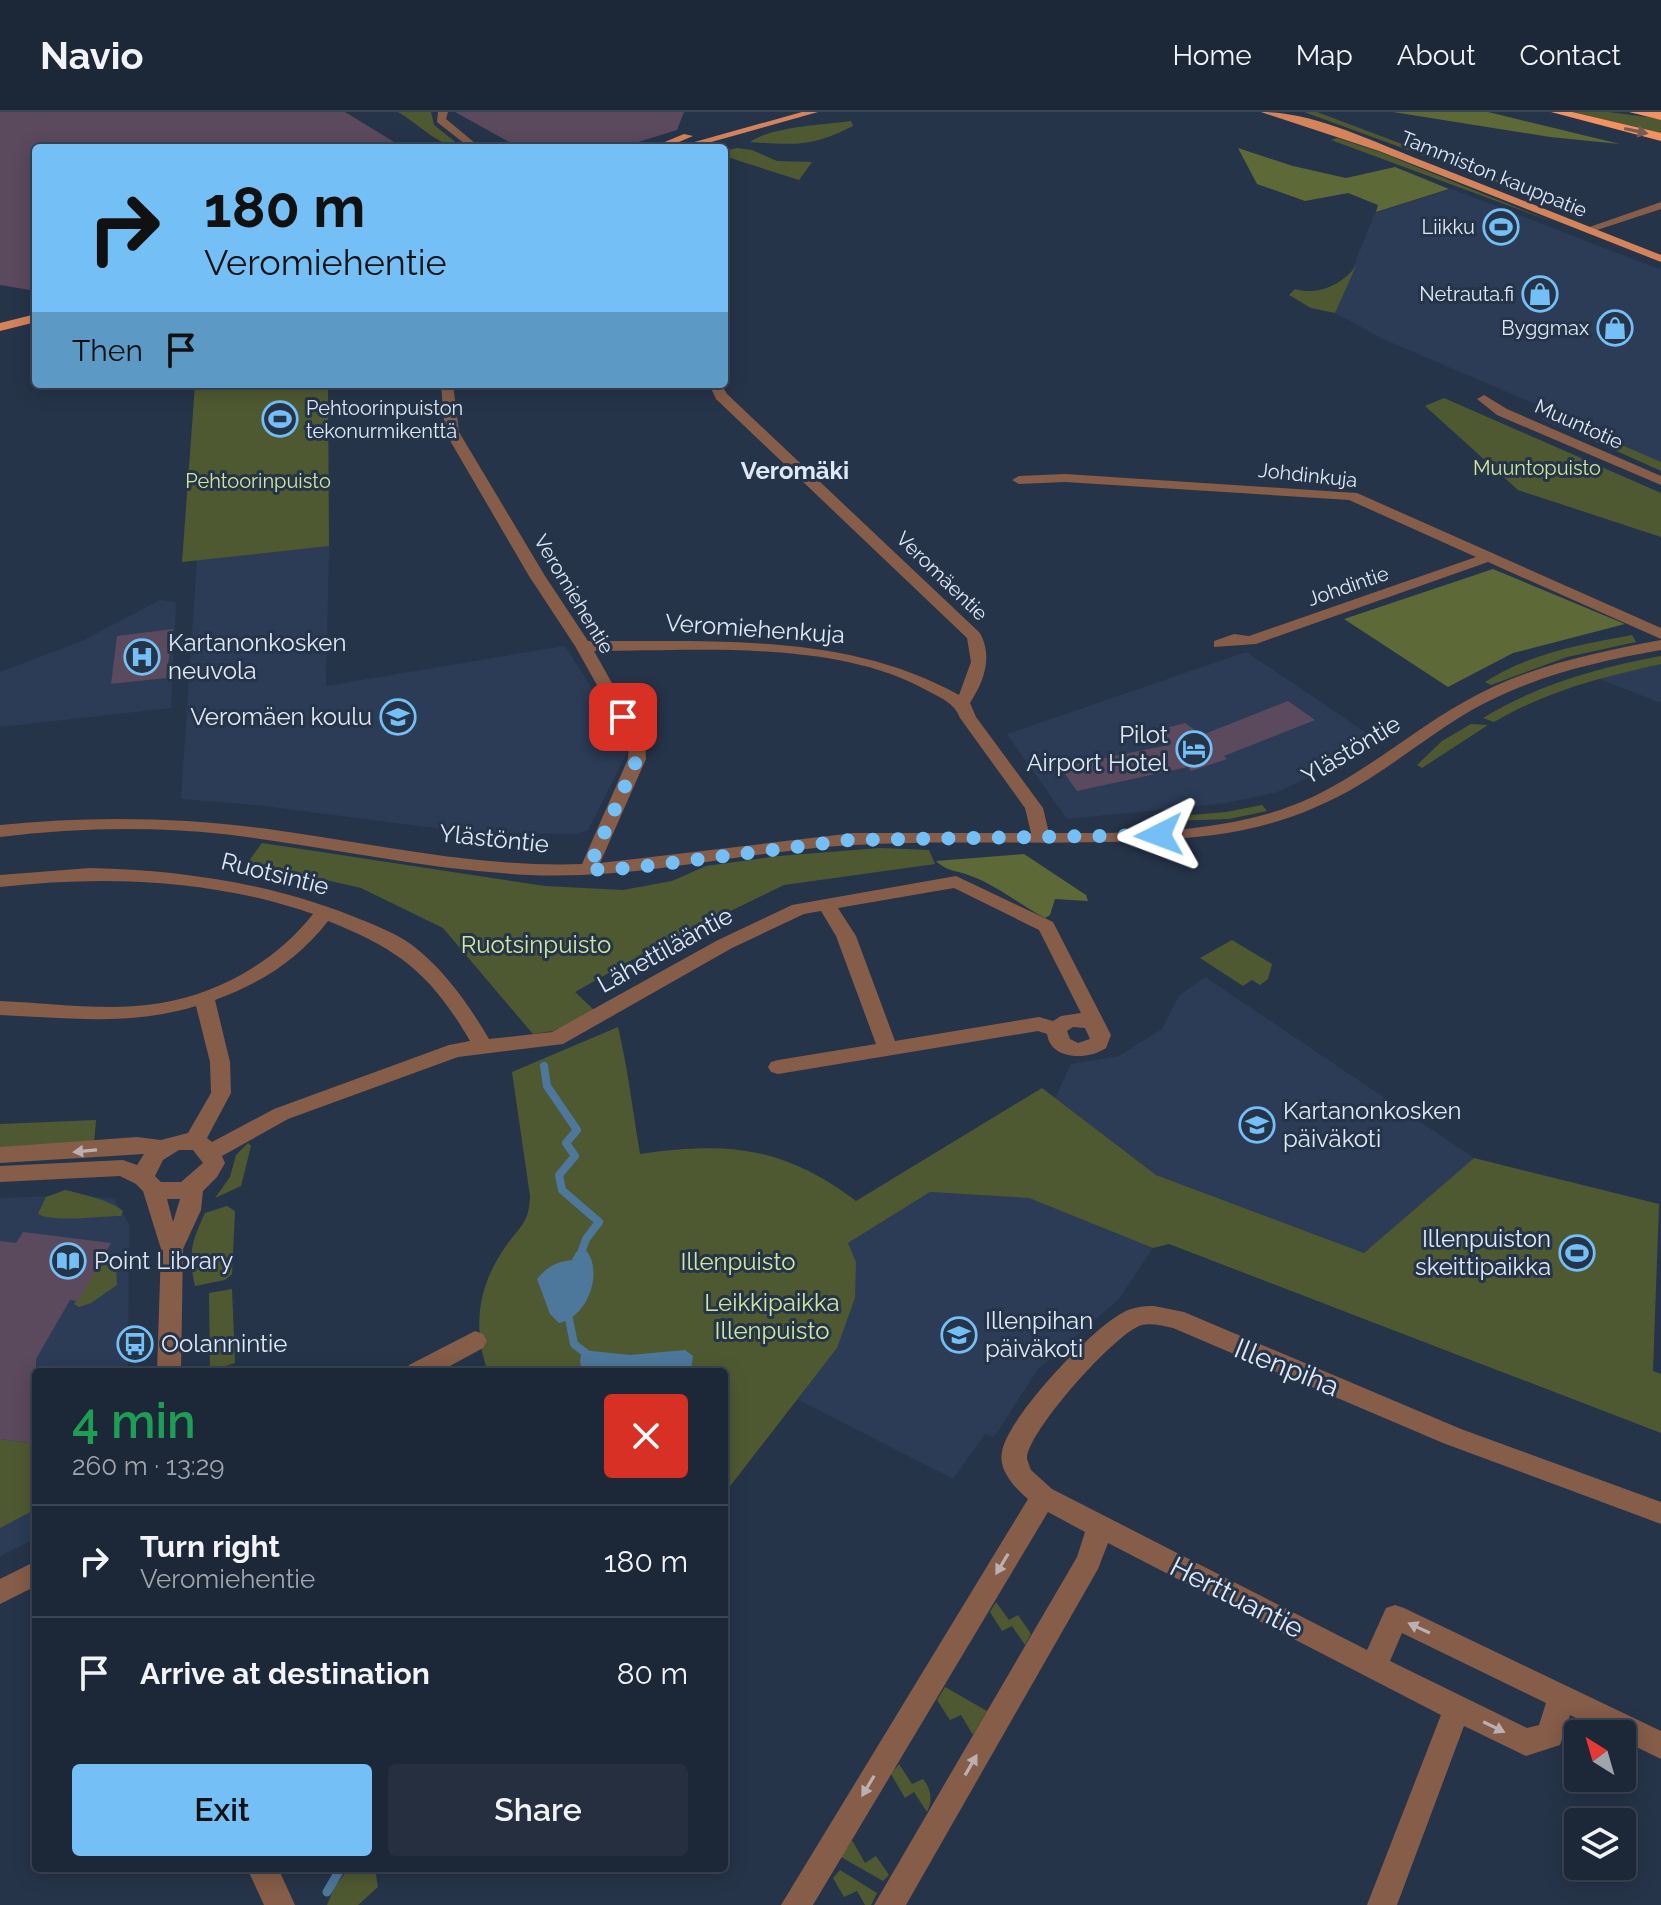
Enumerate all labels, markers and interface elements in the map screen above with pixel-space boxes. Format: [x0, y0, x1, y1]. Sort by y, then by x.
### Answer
text: Navio [40, 33, 143, 78]
text: Home [1172, 39, 1252, 72]
text: Map [1296, 39, 1353, 72]
text: About [1397, 39, 1476, 72]
text: Contact [1520, 39, 1621, 72]
one-way arrow [1624, 125, 1649, 138]
street label: Tammiston kauppatie [1397, 126, 1591, 222]
text: 180 m [204, 174, 365, 240]
icon: right [72, 176, 176, 280]
sports icon: Liikku [1482, 208, 1520, 246]
place label: Liikku [1422, 215, 1475, 239]
text: Veromiehentie [204, 241, 447, 283]
shop icon: Netrauta.fi [1521, 275, 1559, 313]
place label: Netrauta.fi [1419, 282, 1514, 306]
shop icon: Byggmax [1596, 309, 1634, 347]
place label: Byggmax [1501, 316, 1589, 340]
icon: arrive [159, 328, 203, 372]
text: Then [72, 333, 143, 368]
street label: Muuntotie [1531, 394, 1627, 454]
place label: Pehtoorinpuiston tekonurmikenttä [306, 396, 463, 443]
sports icon: Pehtoorinpuiston tekonurmikenttä [261, 400, 299, 438]
district label: Veromäki [741, 456, 849, 485]
park label: Muuntopuisto [1473, 456, 1601, 480]
street label: Johdinkuja [1257, 458, 1359, 492]
park label: Pehtoorinpuisto [185, 469, 331, 493]
street label: Veromäentie [891, 526, 993, 626]
street label: Veromiehentie [529, 530, 619, 658]
street label: Johdintie [1304, 561, 1392, 611]
street label: Veromiehenkuja [664, 608, 846, 649]
place label: Kartanonkosken neuvola [168, 628, 346, 685]
hospital icon: Kartanonkosken neuvola [123, 638, 161, 676]
pin [589, 683, 657, 751]
icon: arrive [601, 695, 645, 739]
school or university icon: Veromäen koulu [379, 698, 417, 736]
place label: Veromäen koulu [190, 702, 372, 731]
street label: Ylästöntie [1296, 709, 1405, 790]
place label: Pilot Airport Hotel [1026, 720, 1168, 777]
hotel icon: Pilot Airport Hotel [1175, 730, 1213, 768]
position arrow [1117, 793, 1201, 877]
street label: Ylästöntie [438, 818, 550, 859]
street label: Ruotsintie [218, 846, 332, 901]
street label: Lähettilääntie [592, 900, 738, 999]
park label: Ruotsinpuisto [461, 930, 611, 959]
place label: Kartanonkosken päiväkoti [1283, 1096, 1461, 1153]
school or university icon: Kartanonkosken päiväkoti [1238, 1106, 1276, 1144]
one-way arrow [72, 1145, 97, 1158]
place label: Illenpuiston skeittipaikka [1415, 1224, 1551, 1281]
sports icon: Illenpuiston skeittipaikka [1558, 1234, 1596, 1272]
library icon: Point Library [49, 1242, 87, 1280]
place label: Point Library [94, 1246, 233, 1275]
park label: Illenpuisto [680, 1247, 796, 1276]
park label: Leikkipaikka Illenpuisto [704, 1288, 840, 1345]
place label: Illenpihan päiväkoti [985, 1306, 1093, 1363]
school or university icon: Illenpihan päiväkoti [940, 1316, 978, 1354]
bus stop icon: Oolannintie [116, 1325, 154, 1363]
place label: Oolannintie [161, 1329, 287, 1358]
street label: Illenpiha [1230, 1332, 1344, 1403]
text: 4 min [72, 1393, 196, 1449]
button: close [604, 1394, 688, 1478]
text: 260 m · 13:29 [72, 1451, 225, 1481]
text: Turn right [140, 1529, 280, 1564]
icon: right [72, 1539, 116, 1583]
text: 180 m [604, 1544, 688, 1579]
street label: Herttuantie [1164, 1550, 1309, 1645]
one-way arrow [996, 1553, 1010, 1575]
text: Veromiehentie [140, 1564, 315, 1594]
one-way arrow [1407, 1621, 1430, 1635]
icon: arrive [72, 1651, 116, 1695]
text: Arrive at destination [140, 1656, 430, 1691]
text: 80 m [617, 1656, 688, 1691]
one-way arrow [1482, 1720, 1505, 1734]
north arrow [1564, 1720, 1636, 1792]
map controls [1564, 1720, 1636, 1880]
one-way arrow [964, 1754, 978, 1776]
button: Exit [72, 1764, 372, 1856]
button: Share [388, 1764, 688, 1856]
one-way arrow [861, 1775, 875, 1797]
button: layers [1564, 1808, 1636, 1880]

